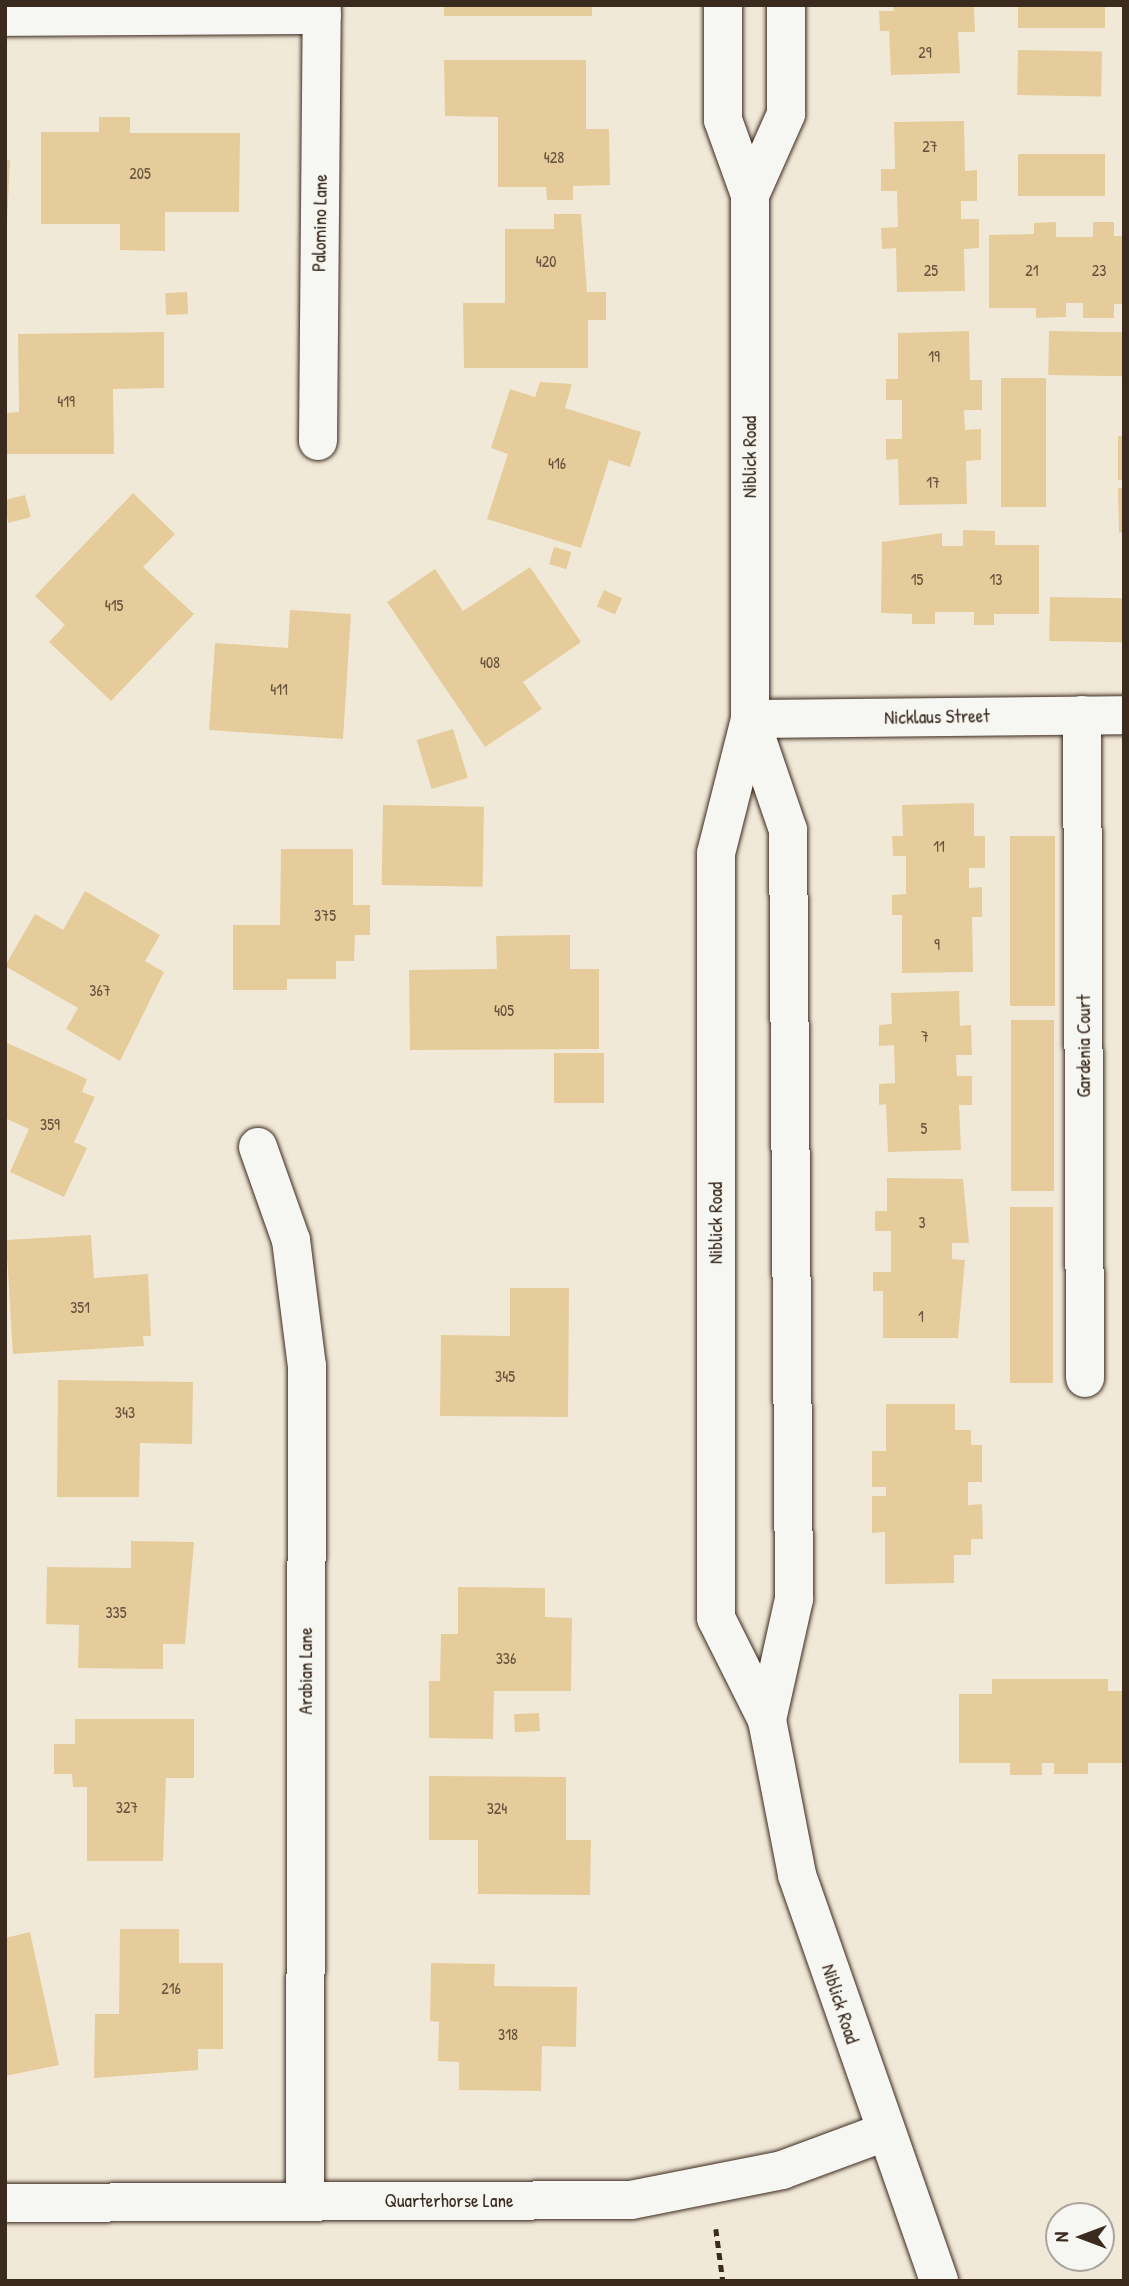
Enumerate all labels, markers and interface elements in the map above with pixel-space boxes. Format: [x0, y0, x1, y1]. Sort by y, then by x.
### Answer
house number: 29 [918, 42, 932, 62]
house number: 27 [922, 136, 938, 156]
house number: 428 [544, 147, 564, 167]
house number: 205 [129, 163, 151, 183]
street label: Palomino Lane [308, 174, 332, 272]
house number: 420 [536, 251, 556, 271]
house number: 25 [924, 260, 938, 280]
house number: 21 [1025, 260, 1039, 280]
house number: 23 [1092, 260, 1106, 280]
house number: 19 [928, 346, 940, 366]
house number: 419 [57, 391, 75, 411]
street label: Niblick Road [739, 416, 761, 498]
house number: 416 [548, 453, 566, 473]
house number: 17 [926, 472, 940, 492]
house number: 15 [911, 569, 923, 589]
house number: 13 [990, 569, 1002, 589]
house number: 415 [105, 595, 123, 615]
house number: 408 [480, 652, 500, 672]
house number: 411 [270, 679, 288, 699]
street label: Nicklaus Street [884, 705, 990, 729]
house number: 11 [933, 836, 945, 856]
house number: 375 [314, 905, 336, 925]
house number: 9 [934, 934, 940, 954]
house number: 367 [89, 980, 111, 1000]
street label: Gardenia Court [1073, 994, 1095, 1098]
house number: 405 [494, 1000, 514, 1020]
house number: 7 [921, 1026, 929, 1046]
house number: 359 [40, 1114, 60, 1134]
house number: 5 [921, 1118, 927, 1138]
street label: Niblick Road [705, 1182, 727, 1264]
house number: 3 [918, 1212, 926, 1232]
house number: 351 [70, 1297, 90, 1317]
house number: 1 [918, 1306, 924, 1326]
house number: 345 [495, 1366, 515, 1386]
house number: 343 [115, 1402, 135, 1422]
house number: 335 [105, 1602, 127, 1622]
street label: Arabian Lane [295, 1627, 317, 1715]
house number: 336 [496, 1648, 516, 1668]
house number: 327 [116, 1797, 138, 1817]
house number: 324 [487, 1798, 507, 1818]
street label: Niblick Road [816, 1961, 864, 2047]
house number: 216 [161, 1978, 181, 1998]
house number: 318 [498, 2024, 518, 2044]
street label: Quarterhorse Lane [384, 2190, 514, 2212]
north arrow [1045, 2202, 1115, 2272]
text: N [1048, 2232, 1074, 2242]

